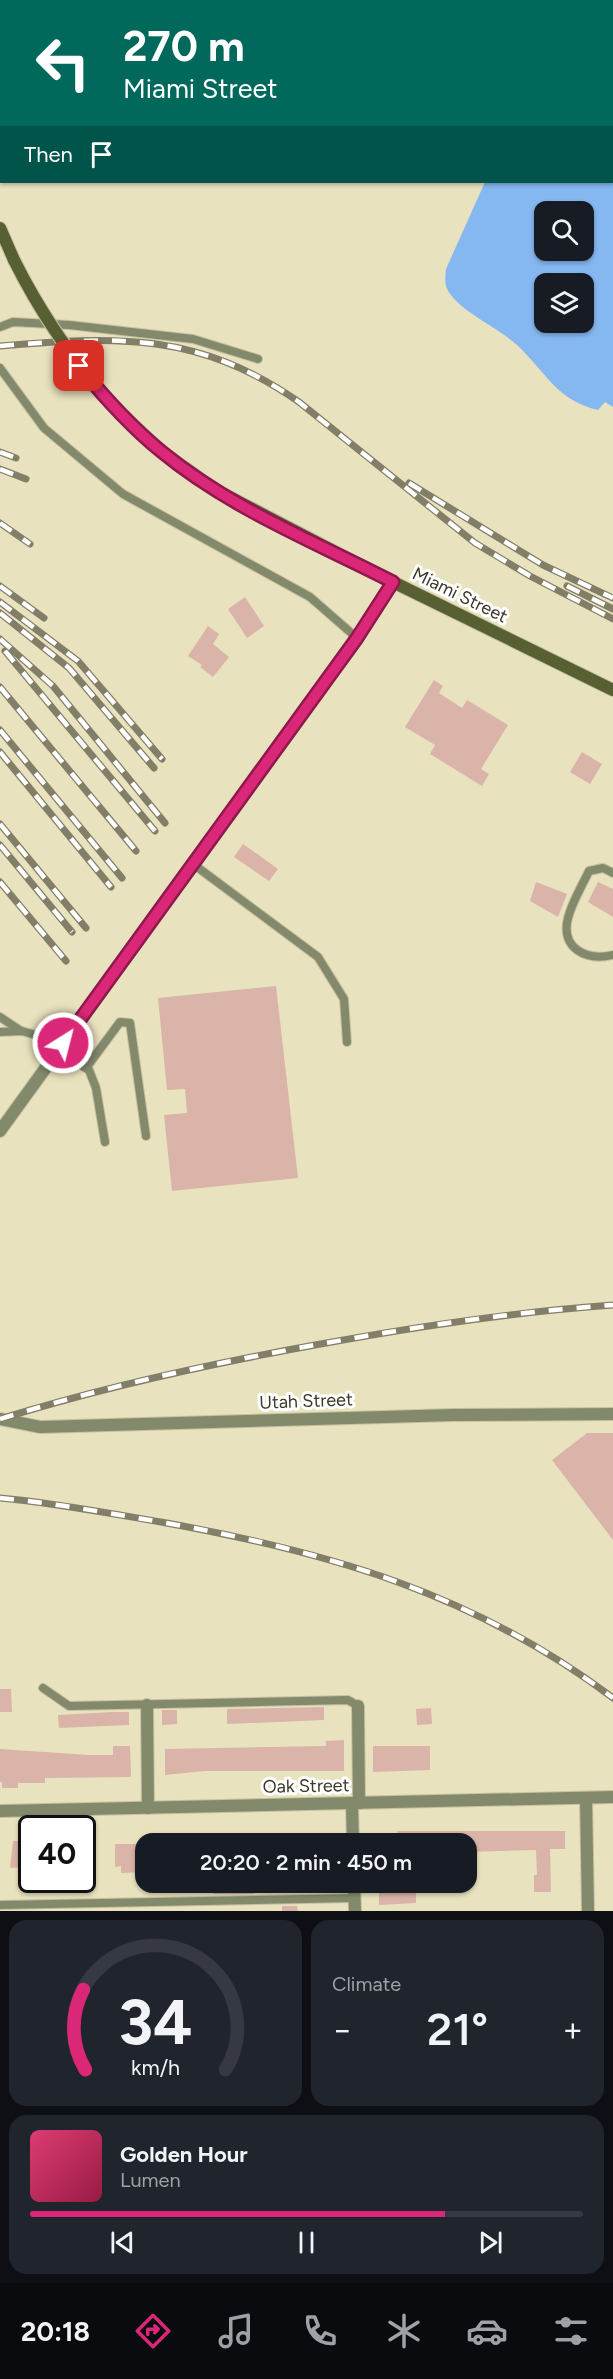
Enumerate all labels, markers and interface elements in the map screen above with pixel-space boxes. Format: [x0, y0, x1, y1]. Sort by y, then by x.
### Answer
text: 270 m [123, 21, 245, 72]
icon: left [24, 24, 102, 102]
text: Miami Street [123, 72, 277, 105]
icon: arrive [85, 138, 118, 171]
text: Then [24, 141, 73, 168]
map controls [534, 201, 594, 333]
button: search [534, 201, 594, 261]
button: layers [534, 273, 594, 333]
pin [53, 340, 104, 391]
icon: arrive [62, 349, 95, 382]
street label: Miami Street [409, 563, 511, 628]
position arrow [31, 1011, 95, 1075]
street label: Utah Street [259, 1388, 353, 1414]
street label: Oak Street [262, 1774, 350, 1798]
speed limit sign: 40 [18, 1815, 96, 1893]
text: 20:20 · 2 min · 450 m [200, 1849, 412, 1876]
text: Climate [332, 1972, 401, 1996]
text: 34 [118, 1985, 193, 2060]
text: 21° [427, 2002, 488, 2056]
text: − [332, 2010, 353, 2049]
text: + [562, 2010, 583, 2049]
text: km/h [131, 2055, 180, 2080]
text: Golden Hour [120, 2141, 248, 2168]
text: Lumen [120, 2168, 181, 2192]
icon: previous [106, 2226, 139, 2259]
icon: pause [290, 2226, 323, 2259]
icon: next [474, 2226, 507, 2259]
icon: directions [132, 2310, 174, 2352]
icon: music [215, 2310, 257, 2352]
icon: phone [299, 2310, 341, 2352]
icon: climate [383, 2310, 425, 2352]
icon: car [466, 2310, 508, 2352]
icon: filters [550, 2310, 592, 2352]
text: 20:18 [21, 2315, 90, 2348]

